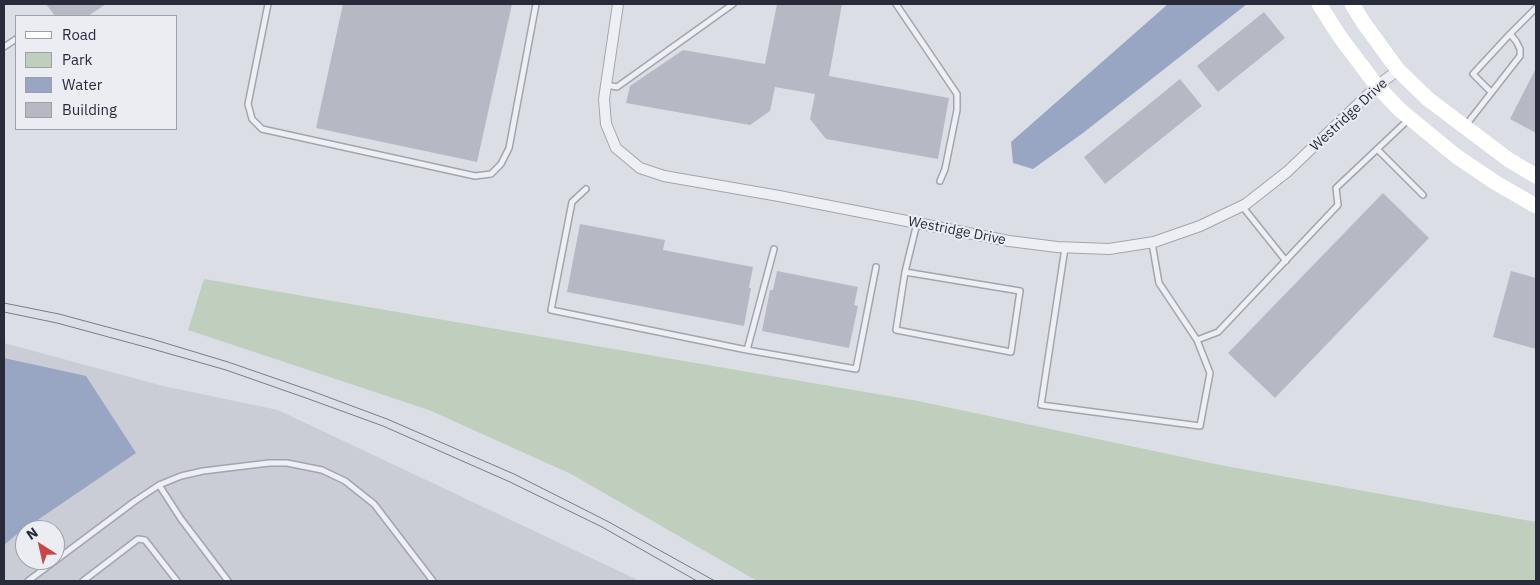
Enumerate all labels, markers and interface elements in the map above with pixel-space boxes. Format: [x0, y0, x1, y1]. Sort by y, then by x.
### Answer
legend [15, 15, 178, 130]
text: Road [62, 25, 97, 44]
text: Park [62, 50, 92, 69]
text: Water [62, 75, 102, 94]
street label: Westridge Drive [1307, 75, 1391, 155]
text: Building [62, 100, 117, 119]
street label: Westridge Drive [907, 213, 1007, 249]
north arrow [15, 520, 65, 570]
text: N [23, 523, 41, 544]

